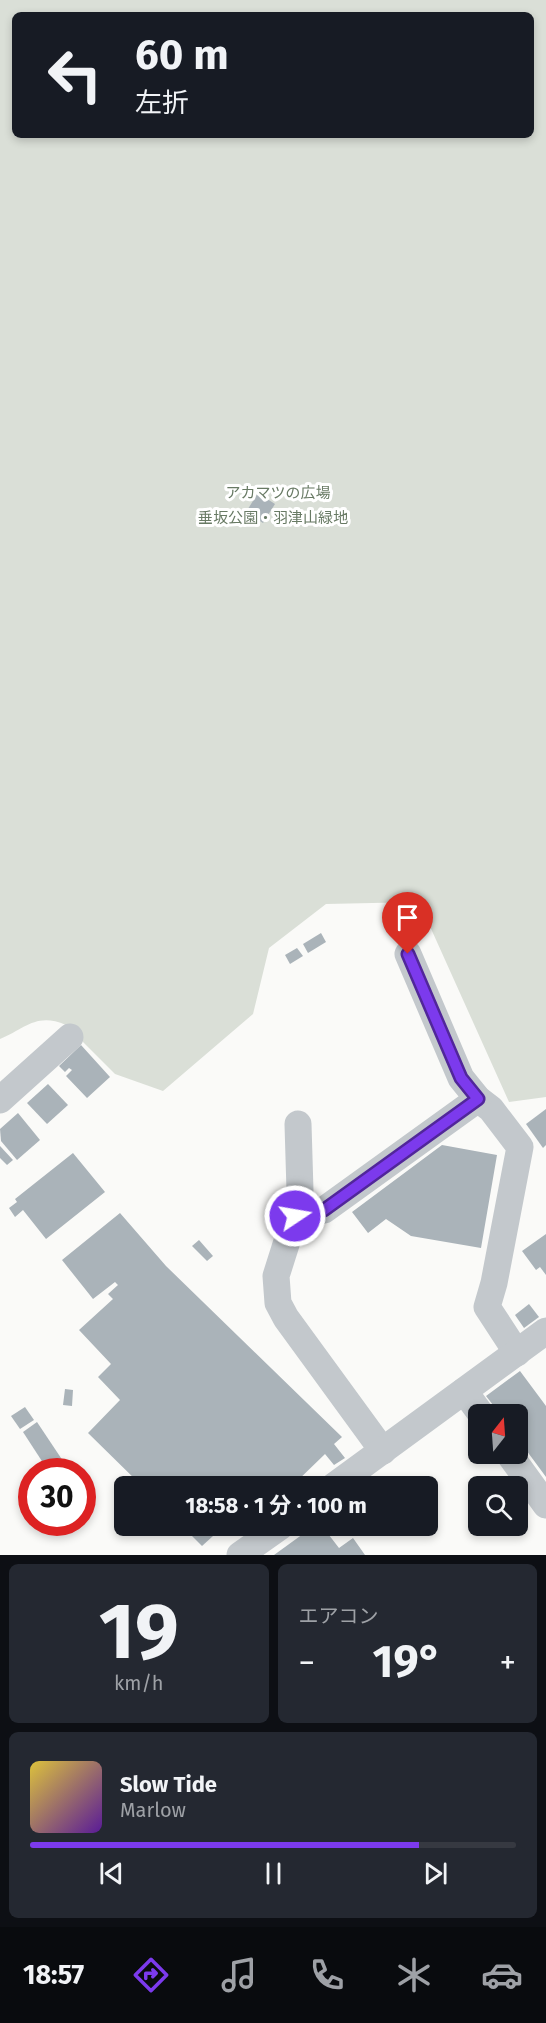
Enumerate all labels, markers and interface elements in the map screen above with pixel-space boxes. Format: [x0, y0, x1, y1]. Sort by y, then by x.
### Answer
text: 60 m [135, 30, 229, 80]
icon: left [36, 36, 114, 114]
text: 左折 [135, 87, 189, 119]
park label: アカマツの広場 [225, 484, 331, 502]
park label: 垂坂公園・羽津山緑地 [198, 509, 348, 527]
pin [382, 892, 433, 954]
icon: arrive [391, 901, 424, 934]
position arrow [263, 1184, 327, 1248]
north arrow [468, 1404, 528, 1464]
map controls [468, 1404, 528, 1536]
speed limit sign: 30 [18, 1458, 96, 1536]
button: search [468, 1476, 528, 1536]
text: 18:58 · 1 分 · 100 m [185, 1492, 367, 1519]
text: 19 [99, 1585, 179, 1679]
text: エアコン [299, 1604, 379, 1628]
text: 19° [373, 1635, 442, 1689]
text: − [299, 1643, 315, 1683]
text: + [500, 1643, 516, 1683]
text: km/h [114, 1671, 164, 1695]
text: Slow Tide [120, 1771, 217, 1798]
text: Marlow [120, 1798, 186, 1822]
icon: previous [95, 1857, 128, 1890]
icon: pause [257, 1857, 290, 1890]
icon: next [419, 1857, 452, 1890]
icon: directions [130, 1954, 172, 1996]
icon: music [218, 1954, 260, 1996]
icon: phone [306, 1954, 348, 1996]
icon: climate [393, 1954, 435, 1996]
icon: car [481, 1954, 523, 1996]
text: 18:57 [23, 1959, 84, 1991]

